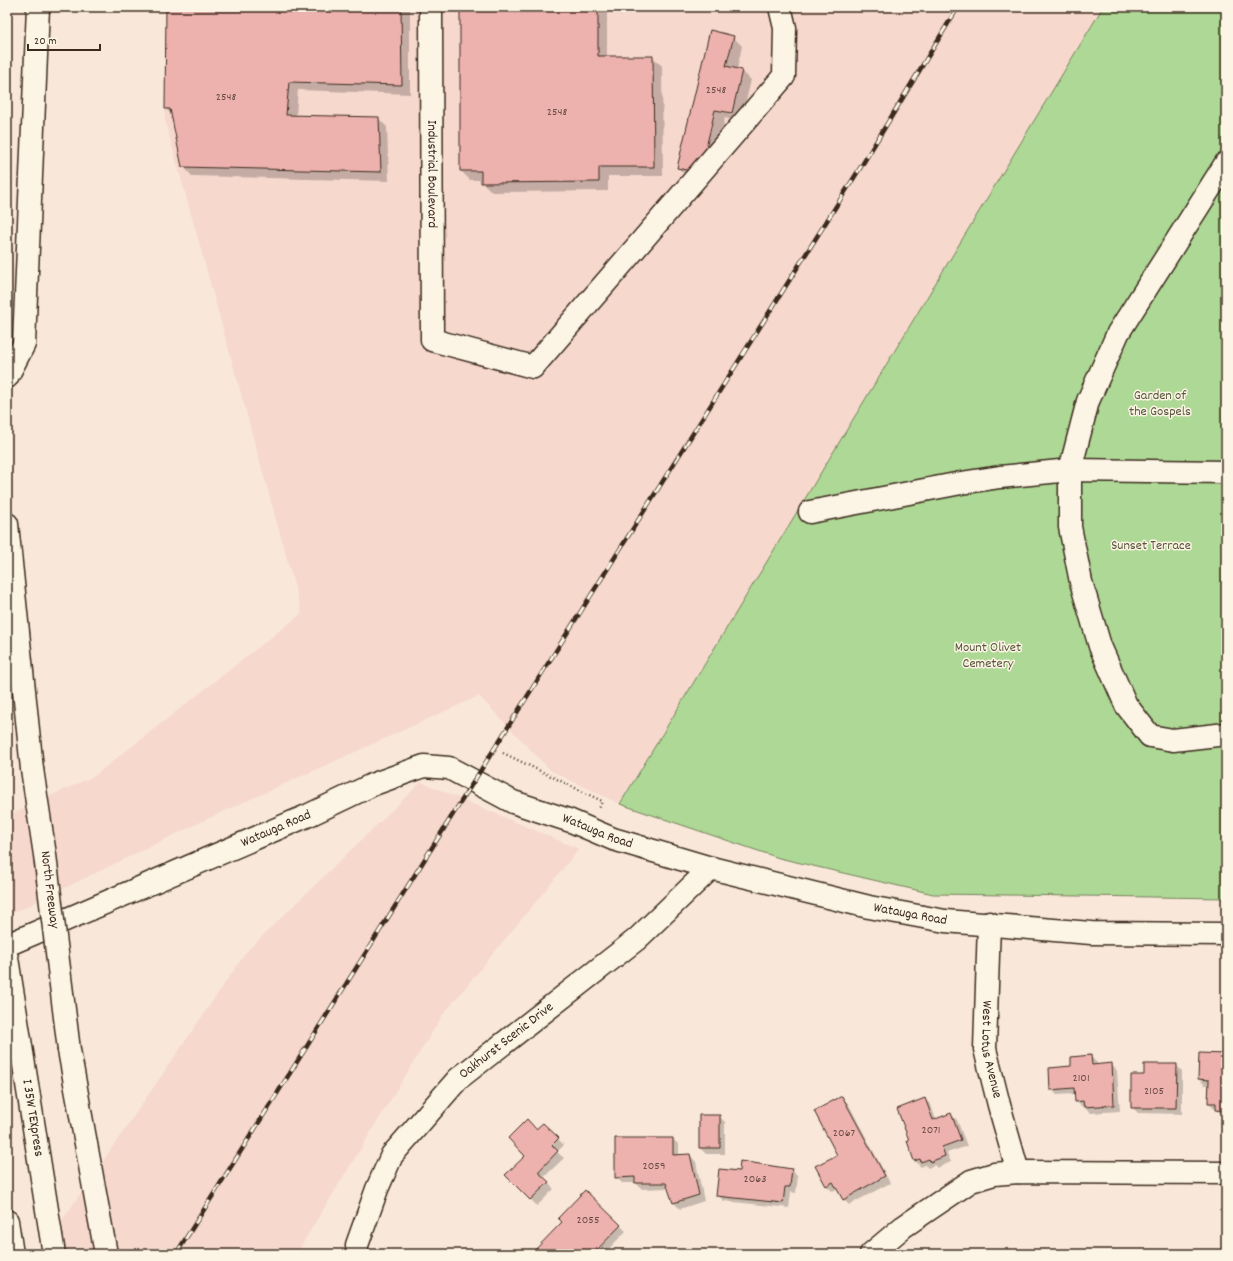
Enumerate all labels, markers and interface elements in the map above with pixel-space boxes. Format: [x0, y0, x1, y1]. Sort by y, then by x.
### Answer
scale bar [28, 26, 100, 52]
text: 20 m [34, 33, 57, 50]
house number: 2548 [706, 82, 726, 99]
house number: 2548 [216, 89, 236, 106]
house number: 2548 [547, 104, 567, 121]
street label: Industrial Boulevard [421, 120, 442, 228]
park label: Garden of the Gospels [1129, 386, 1191, 422]
park label: Sunset Terrace [1111, 536, 1191, 556]
park label: Mount Olivet Cemetery [955, 638, 1021, 674]
street label: Watauga Road [238, 805, 314, 853]
street label: Watauga Road [560, 809, 635, 854]
street label: North Freeway [34, 849, 64, 930]
street label: Watauga Road [872, 898, 949, 931]
street label: Oakhurst Scenic Drive [455, 998, 558, 1084]
street label: West Lotus Avenue [975, 1000, 1007, 1100]
house number: 2101 [1072, 1070, 1090, 1087]
street label: I 35W TEXpress [16, 1078, 48, 1158]
house number: 2105 [1144, 1083, 1164, 1100]
house number: 2071 [921, 1122, 941, 1139]
house number: 2067 [833, 1125, 856, 1142]
house number: 2059 [643, 1158, 665, 1175]
house number: 2063 [744, 1171, 767, 1188]
house number: 2055 [577, 1212, 599, 1229]

